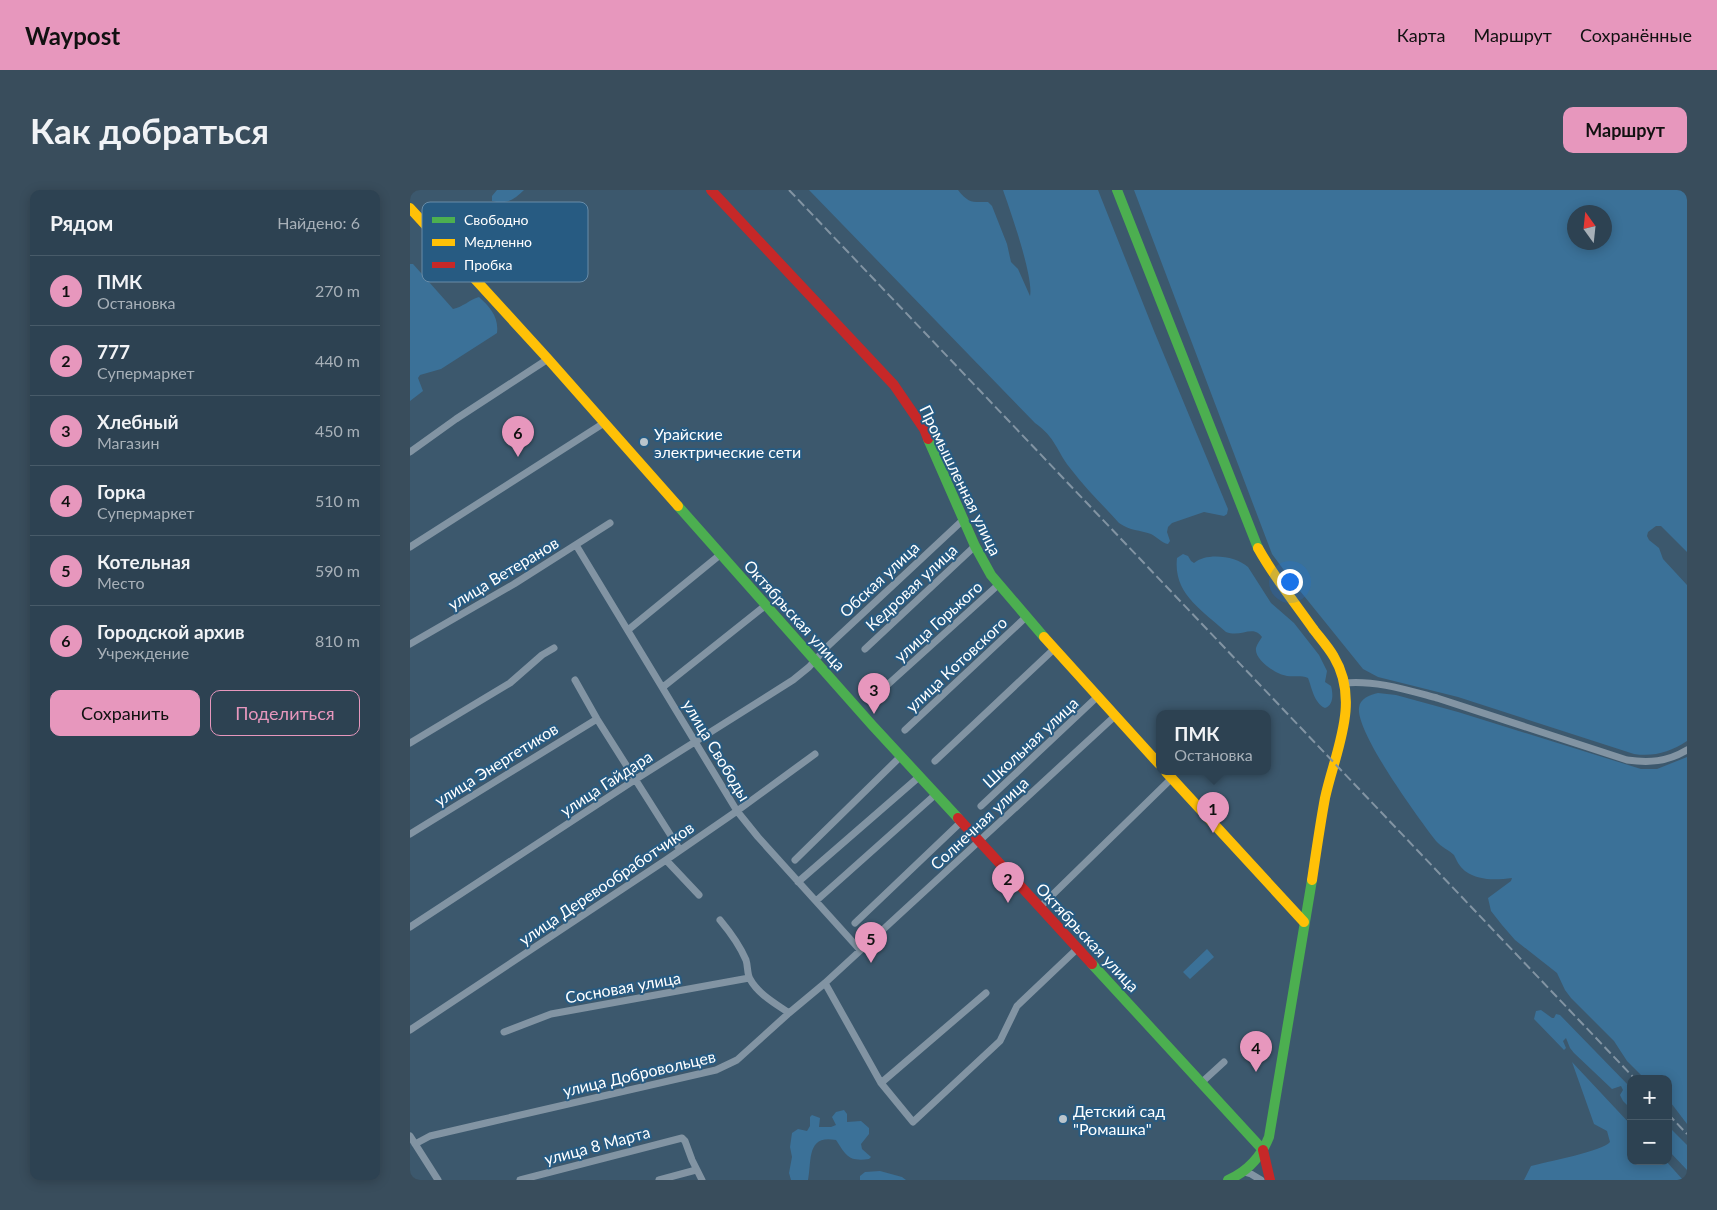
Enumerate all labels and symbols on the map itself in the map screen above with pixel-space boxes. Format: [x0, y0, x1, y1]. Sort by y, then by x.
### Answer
legend [422, 202, 588, 282]
north arrow [1567, 205, 1612, 250]
text: Свободно [464, 211, 529, 228]
text: Медленно [464, 233, 532, 250]
text: Пробка [464, 256, 512, 273]
street label: Промышленная улица [916, 402, 1006, 558]
pin: 6 [502, 416, 534, 457]
place label: Урайские электрические сети [654, 424, 801, 461]
marker: Урайские электрические сети [638, 436, 650, 448]
street label: улица Ветеранов [444, 533, 562, 613]
street label: Обская улица [835, 537, 923, 621]
street label: Кедровая улица [861, 540, 961, 634]
street label: Октябрьская улица [740, 556, 850, 674]
your location [1277, 569, 1303, 595]
street label: улица Горького [890, 577, 986, 665]
street label: улица Котовского [901, 612, 1011, 716]
pin: 3 [858, 673, 890, 714]
street label: Школьная улица [978, 693, 1082, 791]
street label: улица Свободы [679, 696, 755, 804]
street label: улица Энергетиков [431, 718, 561, 810]
street label: улица Гайдара [556, 746, 656, 820]
street label: Солнечная улица [926, 773, 1032, 873]
pin: 1 [1197, 792, 1229, 833]
street label: улица Деревообработчиков [515, 817, 697, 949]
pin: 2 [992, 862, 1024, 903]
street label: Октябрьская улица [1033, 879, 1143, 995]
pin: 5 [855, 922, 887, 963]
street label: Сосновая улица [564, 967, 682, 1007]
pin: 4 [1240, 1031, 1272, 1072]
street label: улица Добровольцев [561, 1046, 717, 1100]
place label: Детский сад "Ромашка" [1073, 1101, 1165, 1138]
marker: Детский сад "Ромашка" [1057, 1113, 1069, 1125]
street label: улица 8 Марта [542, 1122, 652, 1168]

